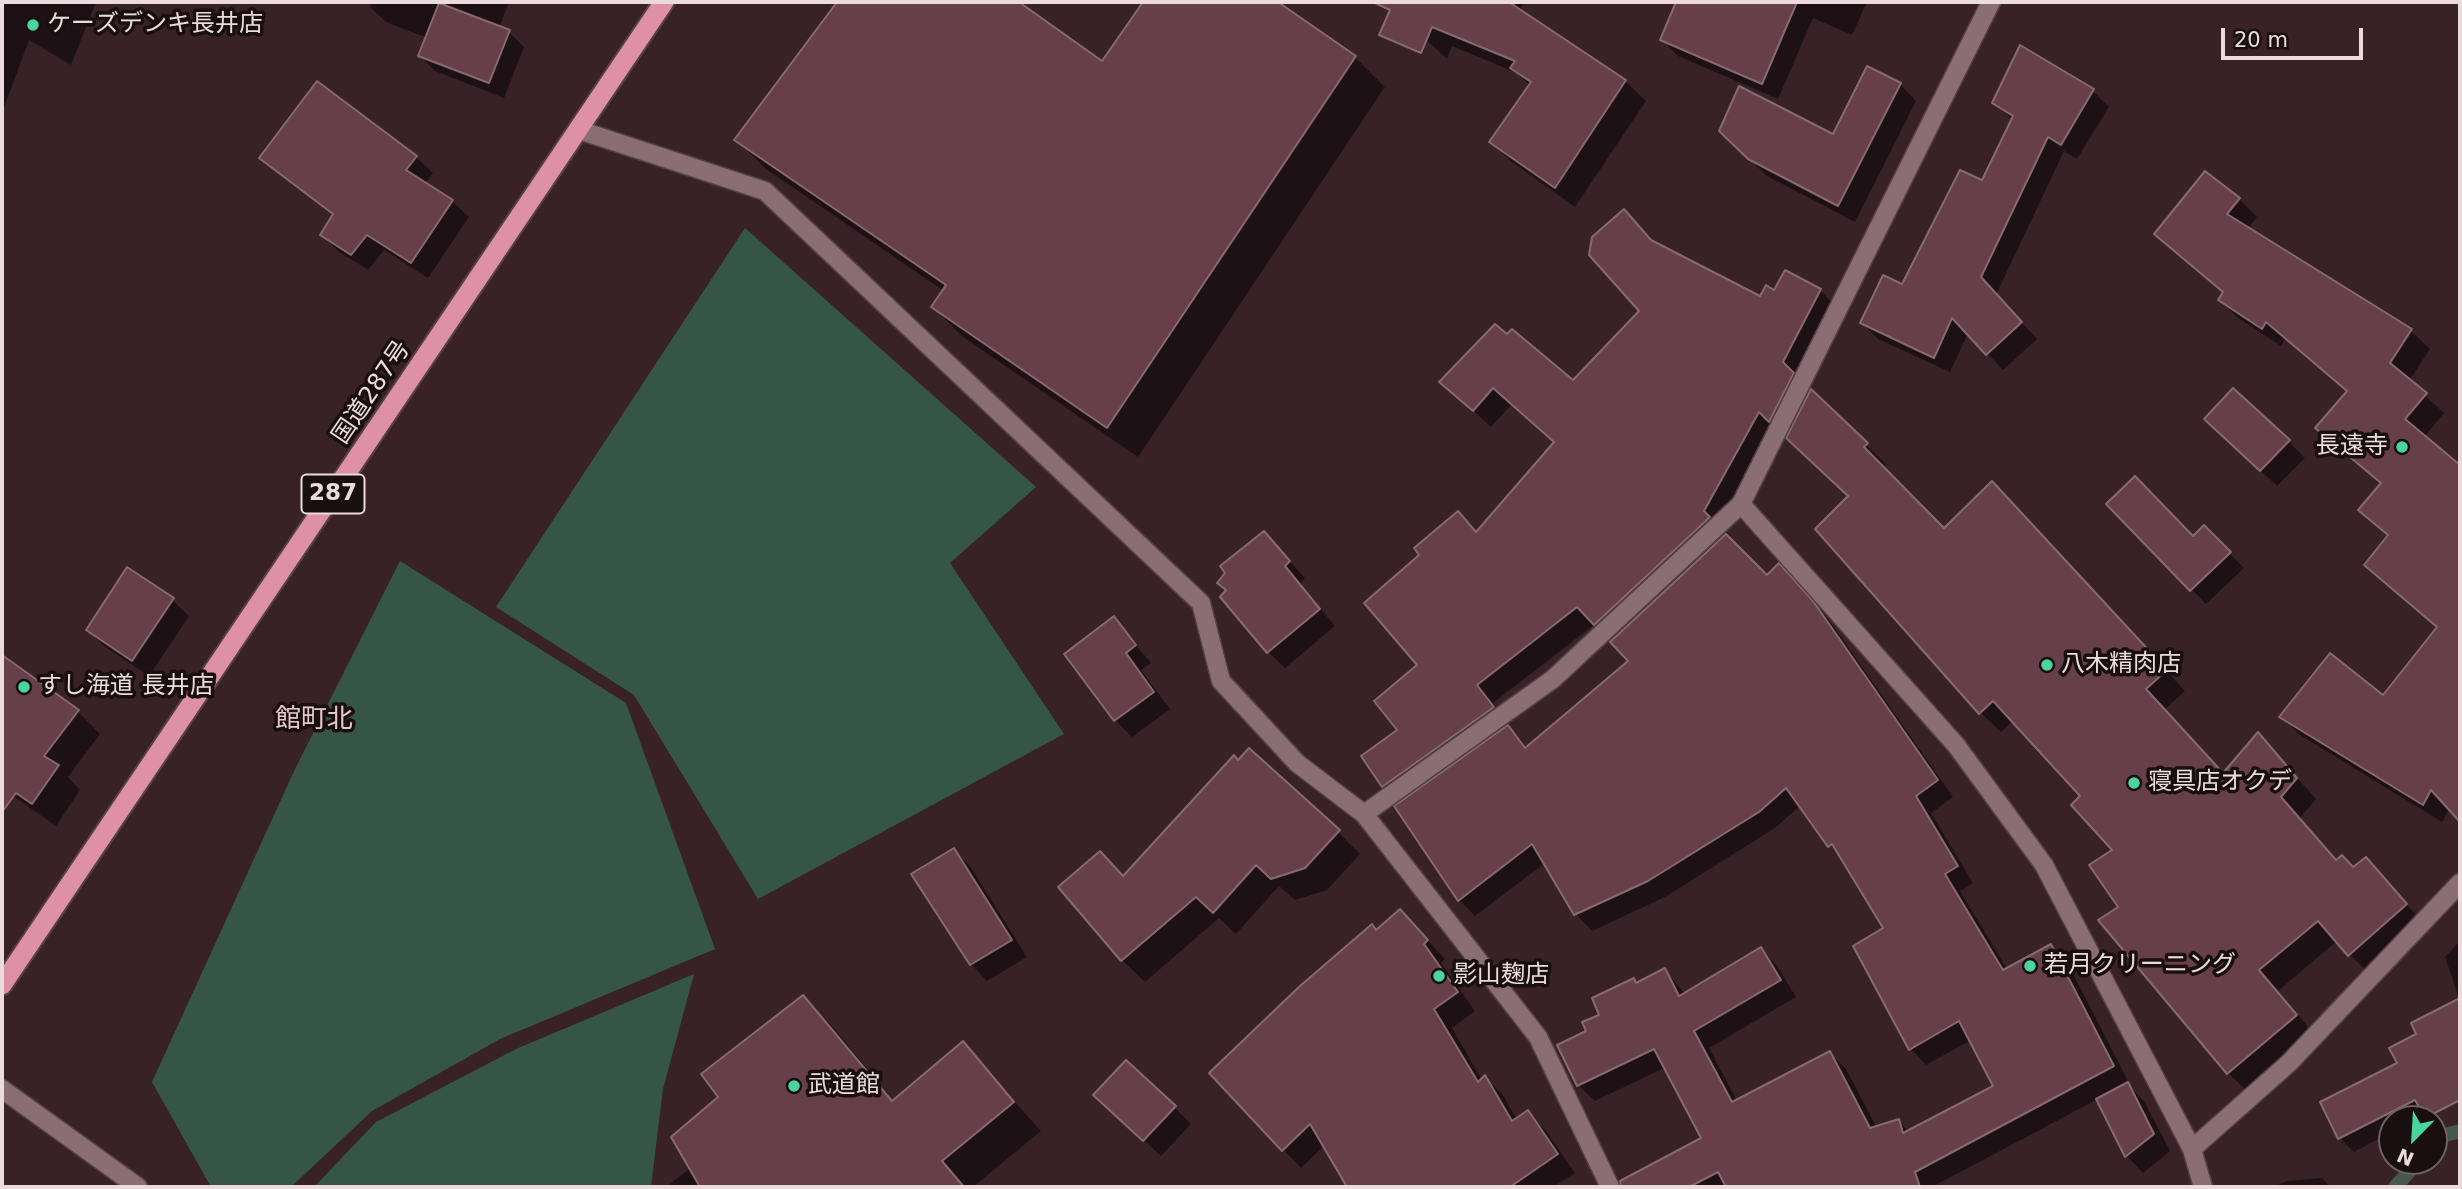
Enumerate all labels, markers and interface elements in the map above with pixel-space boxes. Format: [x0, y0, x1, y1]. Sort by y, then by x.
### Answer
place label: ケーズデンキ長井店 [47, 11, 263, 39]
scale bar [2224, 14, 2366, 58]
marker: ケーズデンキ長井店 [25, 17, 41, 33]
text: 20 m [2234, 28, 2288, 52]
street label: 国道287号 [327, 336, 417, 450]
place label: 長遠寺 [2316, 433, 2388, 461]
marker: 長遠寺 [2394, 439, 2410, 455]
road number: 287 [302, 474, 364, 514]
place label: 八木精肉店 [2061, 651, 2181, 679]
marker: 八木精肉店 [2039, 657, 2055, 673]
place label: すし海道 長井店 [38, 673, 214, 701]
marker: すし海道 長井店 [16, 679, 32, 695]
district label: 館町北 [275, 704, 353, 736]
place label: 寝具店オクデ [2148, 769, 2292, 797]
marker: 寝具店オクデ [2126, 775, 2142, 791]
place label: 若月クリーニング [2044, 952, 2236, 980]
marker: 若月クリーニング [2022, 958, 2038, 974]
place label: 影山麹店 [1453, 962, 1549, 990]
marker: 影山麹店 [1431, 968, 1447, 984]
place label: 武道館 [808, 1072, 880, 1100]
marker: 武道館 [786, 1078, 802, 1094]
north arrow [2378, 1105, 2448, 1175]
text: N [2394, 1144, 2417, 1171]

